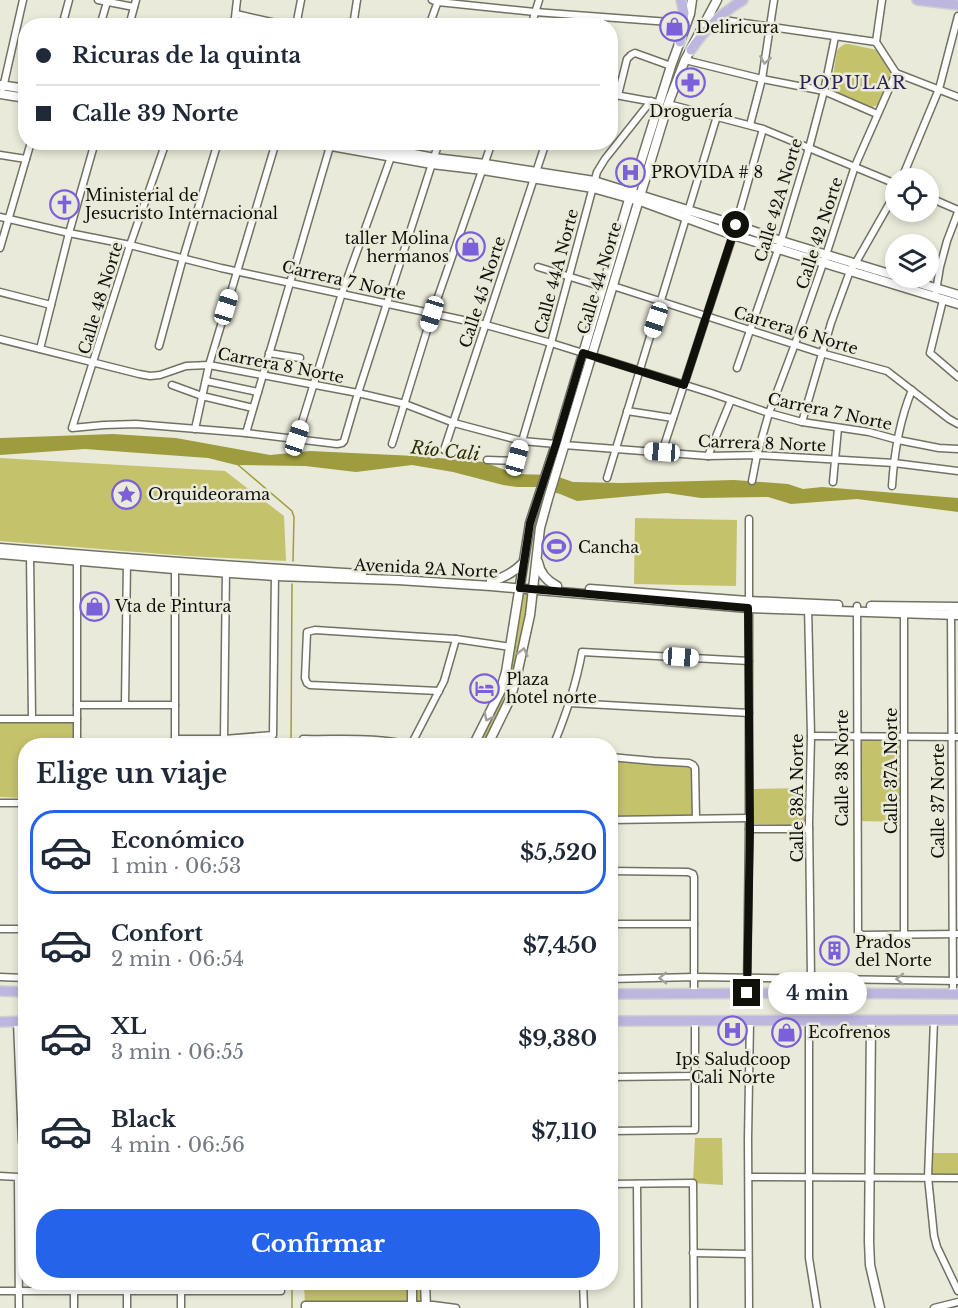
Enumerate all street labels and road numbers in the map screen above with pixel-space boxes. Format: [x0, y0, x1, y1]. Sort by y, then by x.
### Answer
street label: Calle 42A Norte [750, 136, 806, 264]
street label: Calle 42 Norte [791, 174, 847, 292]
street label: Calle 44A Norte [530, 207, 582, 335]
street label: Calle 44 Norte [572, 219, 626, 337]
street label: Calle 45 Norte [455, 234, 509, 350]
street label: Calle 48 Norte [73, 239, 127, 357]
street label: Carrera 7 Norte [280, 256, 408, 304]
street label: Carrera 6 Norte [731, 302, 861, 358]
street label: Carrera 8 Norte [216, 343, 346, 387]
street label: Carrera 7 Norte [766, 388, 894, 434]
street label: Carrera 8 Norte [697, 431, 827, 455]
street label: Avenida 2A Norte [353, 554, 498, 582]
street label: Calle 37A Norte [881, 708, 901, 834]
street label: Calle 38 Norte [832, 709, 852, 827]
street label: Calle 38A Norte [787, 734, 807, 862]
street label: Calle 37 Norte [928, 743, 948, 859]

